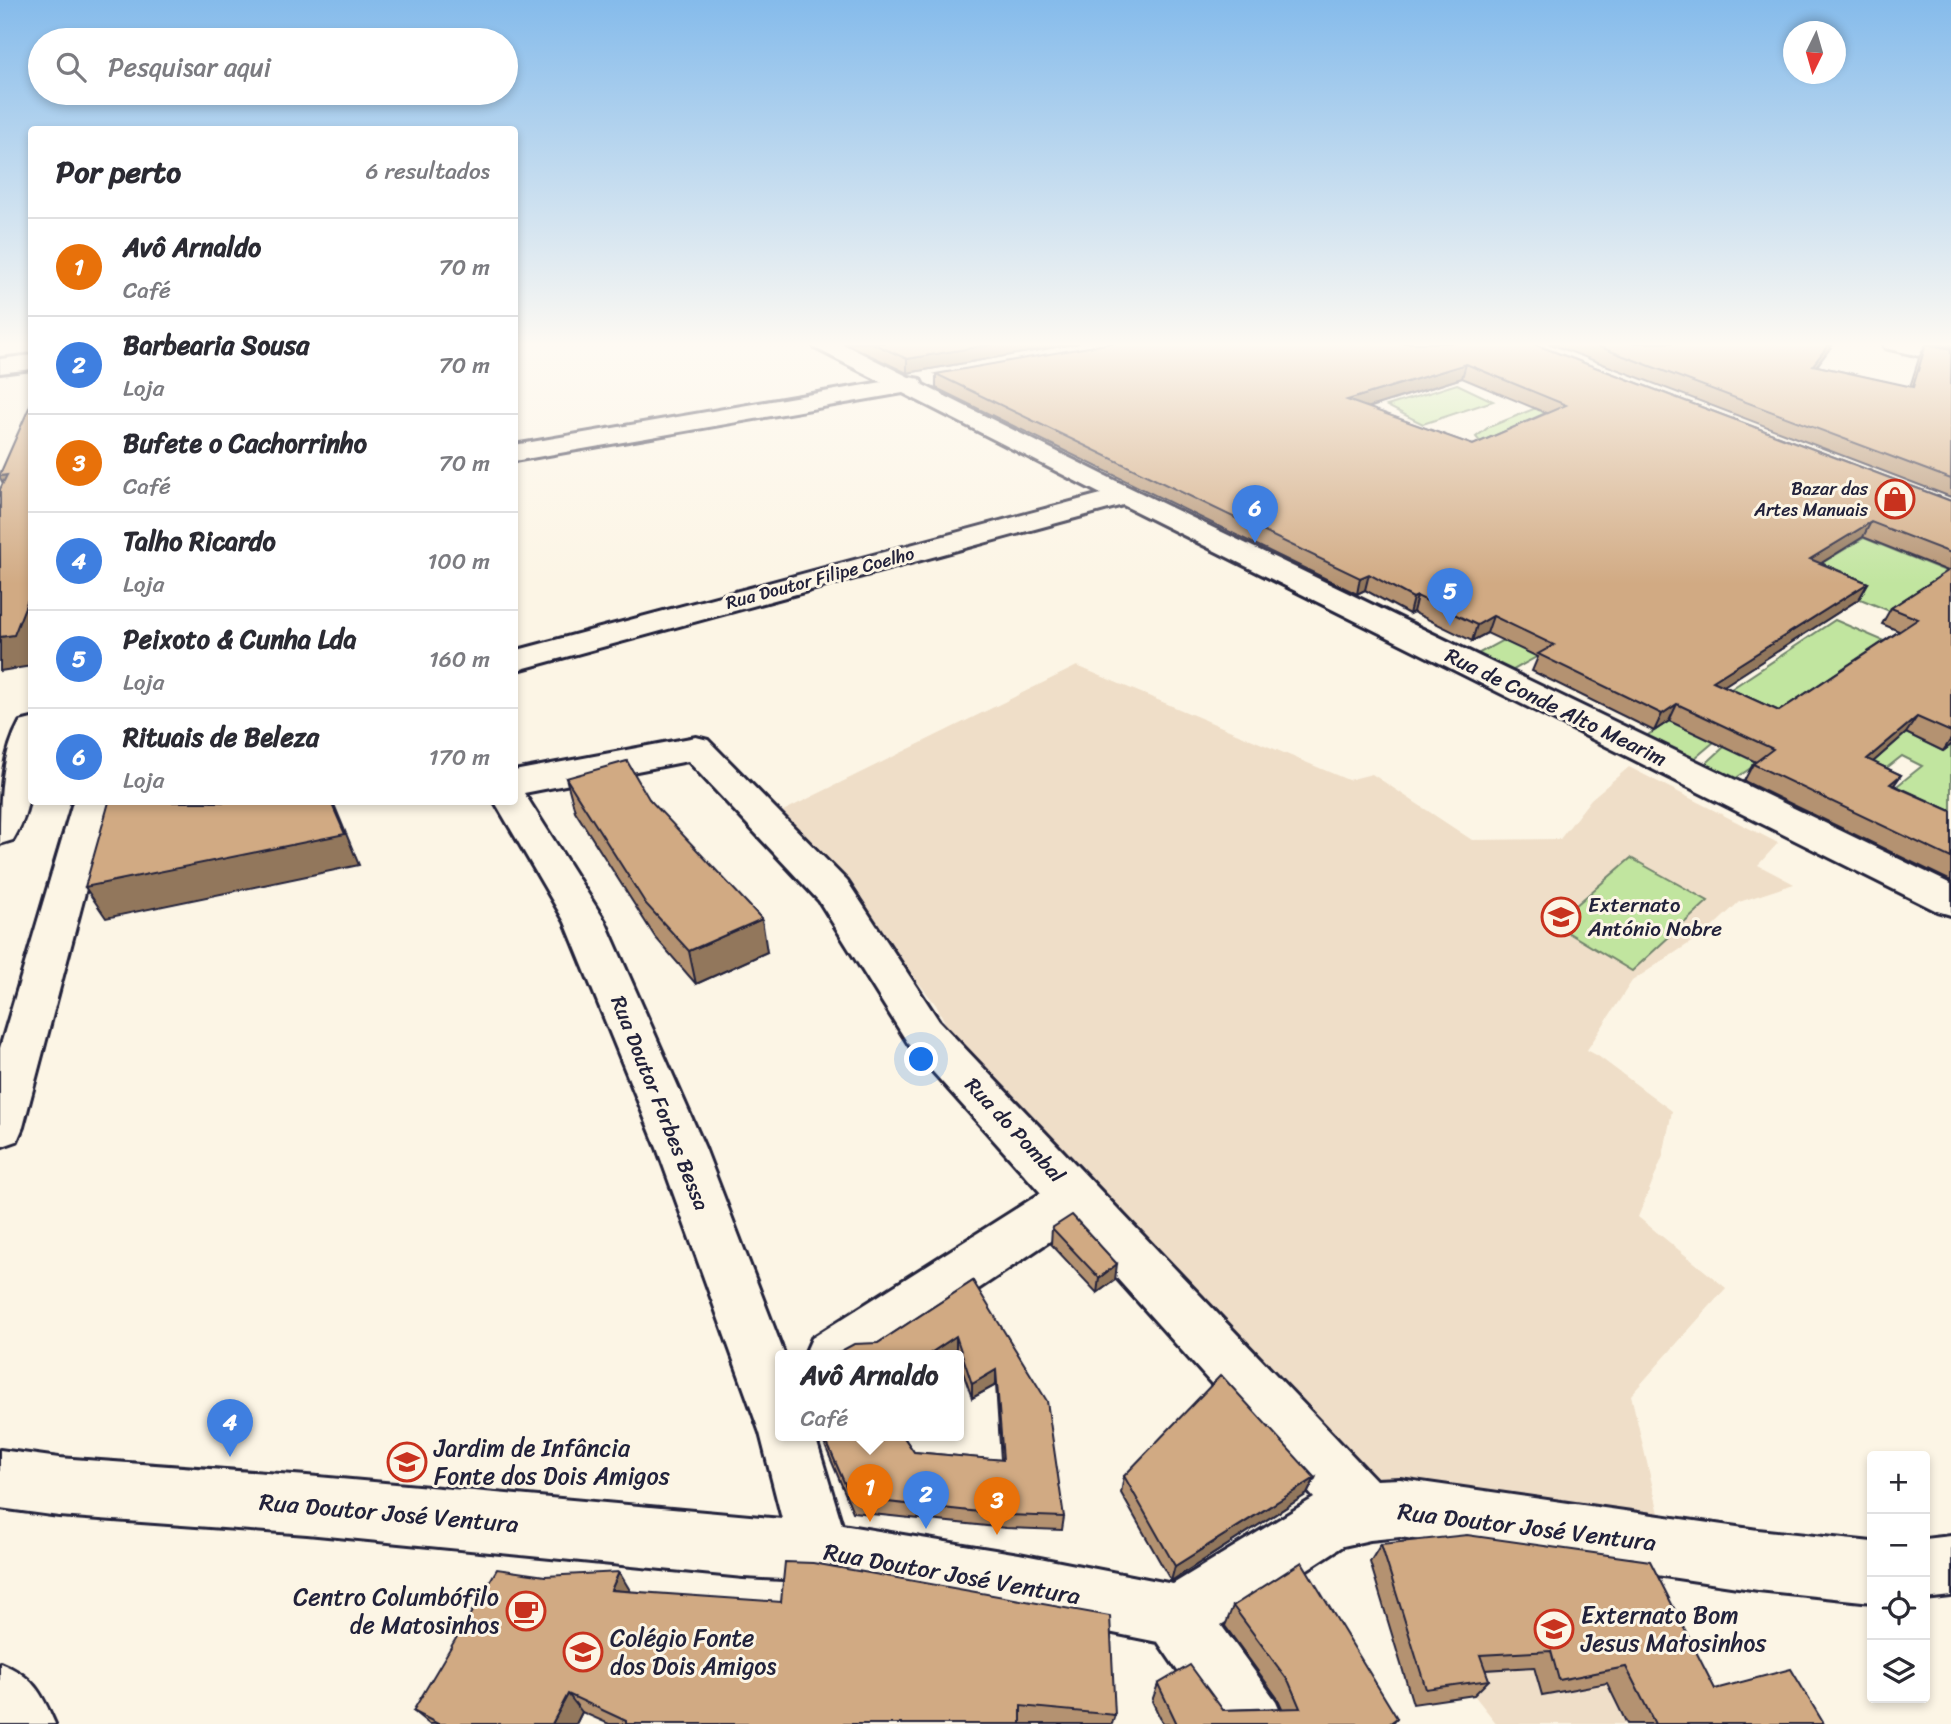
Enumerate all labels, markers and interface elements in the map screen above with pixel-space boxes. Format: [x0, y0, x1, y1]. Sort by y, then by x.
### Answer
north arrow [1783, 21, 1846, 84]
search box [28, 28, 518, 105]
text: Pesquisar aqui [108, 44, 271, 90]
icon: search [52, 48, 90, 86]
text: Por perto [56, 145, 181, 199]
text: 6 resultados [365, 151, 490, 192]
text: Avô Arnaldo [123, 224, 261, 270]
text: 1 [74, 247, 84, 288]
text: 70 m [439, 247, 490, 288]
text: Café [123, 270, 171, 311]
text: Barbearia Sousa [123, 322, 309, 368]
text: 2 [72, 345, 86, 386]
text: 70 m [439, 345, 490, 386]
text: Loja [123, 368, 164, 409]
text: Bufete o Cachorrinho [123, 420, 367, 466]
text: 3 [73, 443, 85, 484]
text: 70 m [439, 443, 490, 484]
text: Café [123, 466, 171, 507]
place label: Bazar das Artes Manuais [1753, 473, 1869, 526]
shop icon: Bazar das Artes Manuais [1874, 478, 1916, 520]
pin: 6 [1232, 485, 1278, 543]
text: Talho Ricardo [123, 518, 276, 564]
street label: Rua Doutor Filipe Coelho [722, 537, 918, 619]
text: 4 [72, 541, 86, 582]
text: 100 m [427, 541, 490, 582]
text: Loja [123, 564, 164, 605]
pin: 5 [1427, 568, 1473, 626]
text: Peixoto & Cunha Lda [123, 616, 356, 662]
street label: Rua de Conde Alto Mearim [1439, 637, 1673, 777]
text: 5 [72, 639, 86, 680]
text: 160 m [429, 639, 490, 680]
text: Loja [123, 662, 164, 703]
text: Rituais de Beleza [123, 714, 319, 760]
text: 6 [72, 737, 86, 778]
text: 170 m [429, 737, 490, 778]
text: Loja [123, 760, 164, 801]
place label: Externato António Nobre [1587, 886, 1722, 948]
school or university icon: Externato António Nobre [1540, 896, 1582, 938]
street label: Rua Doutor Forbes Bessa [600, 990, 721, 1217]
your location [904, 1042, 938, 1076]
street label: Rua do Pombal [955, 1068, 1075, 1193]
popup [775, 1350, 964, 1441]
text: Avô Arnaldo [800, 1352, 939, 1398]
text: Café [800, 1398, 848, 1439]
pin: 4 [207, 1399, 253, 1457]
place label: Jardim de Infância Fonte dos Dois Amigos [433, 1427, 670, 1497]
school or university icon: Jardim de Infância Fonte dos Dois Amigos [386, 1441, 428, 1483]
map controls [1867, 1451, 1930, 1703]
button: + [1867, 1451, 1930, 1514]
pin: 1 [847, 1464, 893, 1522]
pin: 2 [903, 1471, 949, 1529]
pin: 3 [974, 1477, 1020, 1535]
street label: Rua Doutor José Ventura [258, 1481, 520, 1545]
street label: Rua Doutor José Ventura [1395, 1490, 1659, 1564]
button: − [1867, 1514, 1930, 1577]
street label: Rua Doutor José Ventura [820, 1531, 1084, 1617]
place label: Centro Columbófilo de Matosinhos [293, 1576, 499, 1646]
button: locate [1867, 1577, 1930, 1640]
cafe icon: Centro Columbófilo de Matosinhos [505, 1590, 547, 1632]
place label: Externato Bom Jesus Matosinhos [1580, 1594, 1767, 1664]
school or university icon: Externato Bom Jesus Matosinhos [1533, 1608, 1575, 1650]
place label: Colégio Fonte dos Dois Amigos [610, 1617, 776, 1687]
school or university icon: Colégio Fonte dos Dois Amigos [562, 1631, 604, 1673]
button: layers [1867, 1640, 1930, 1703]

